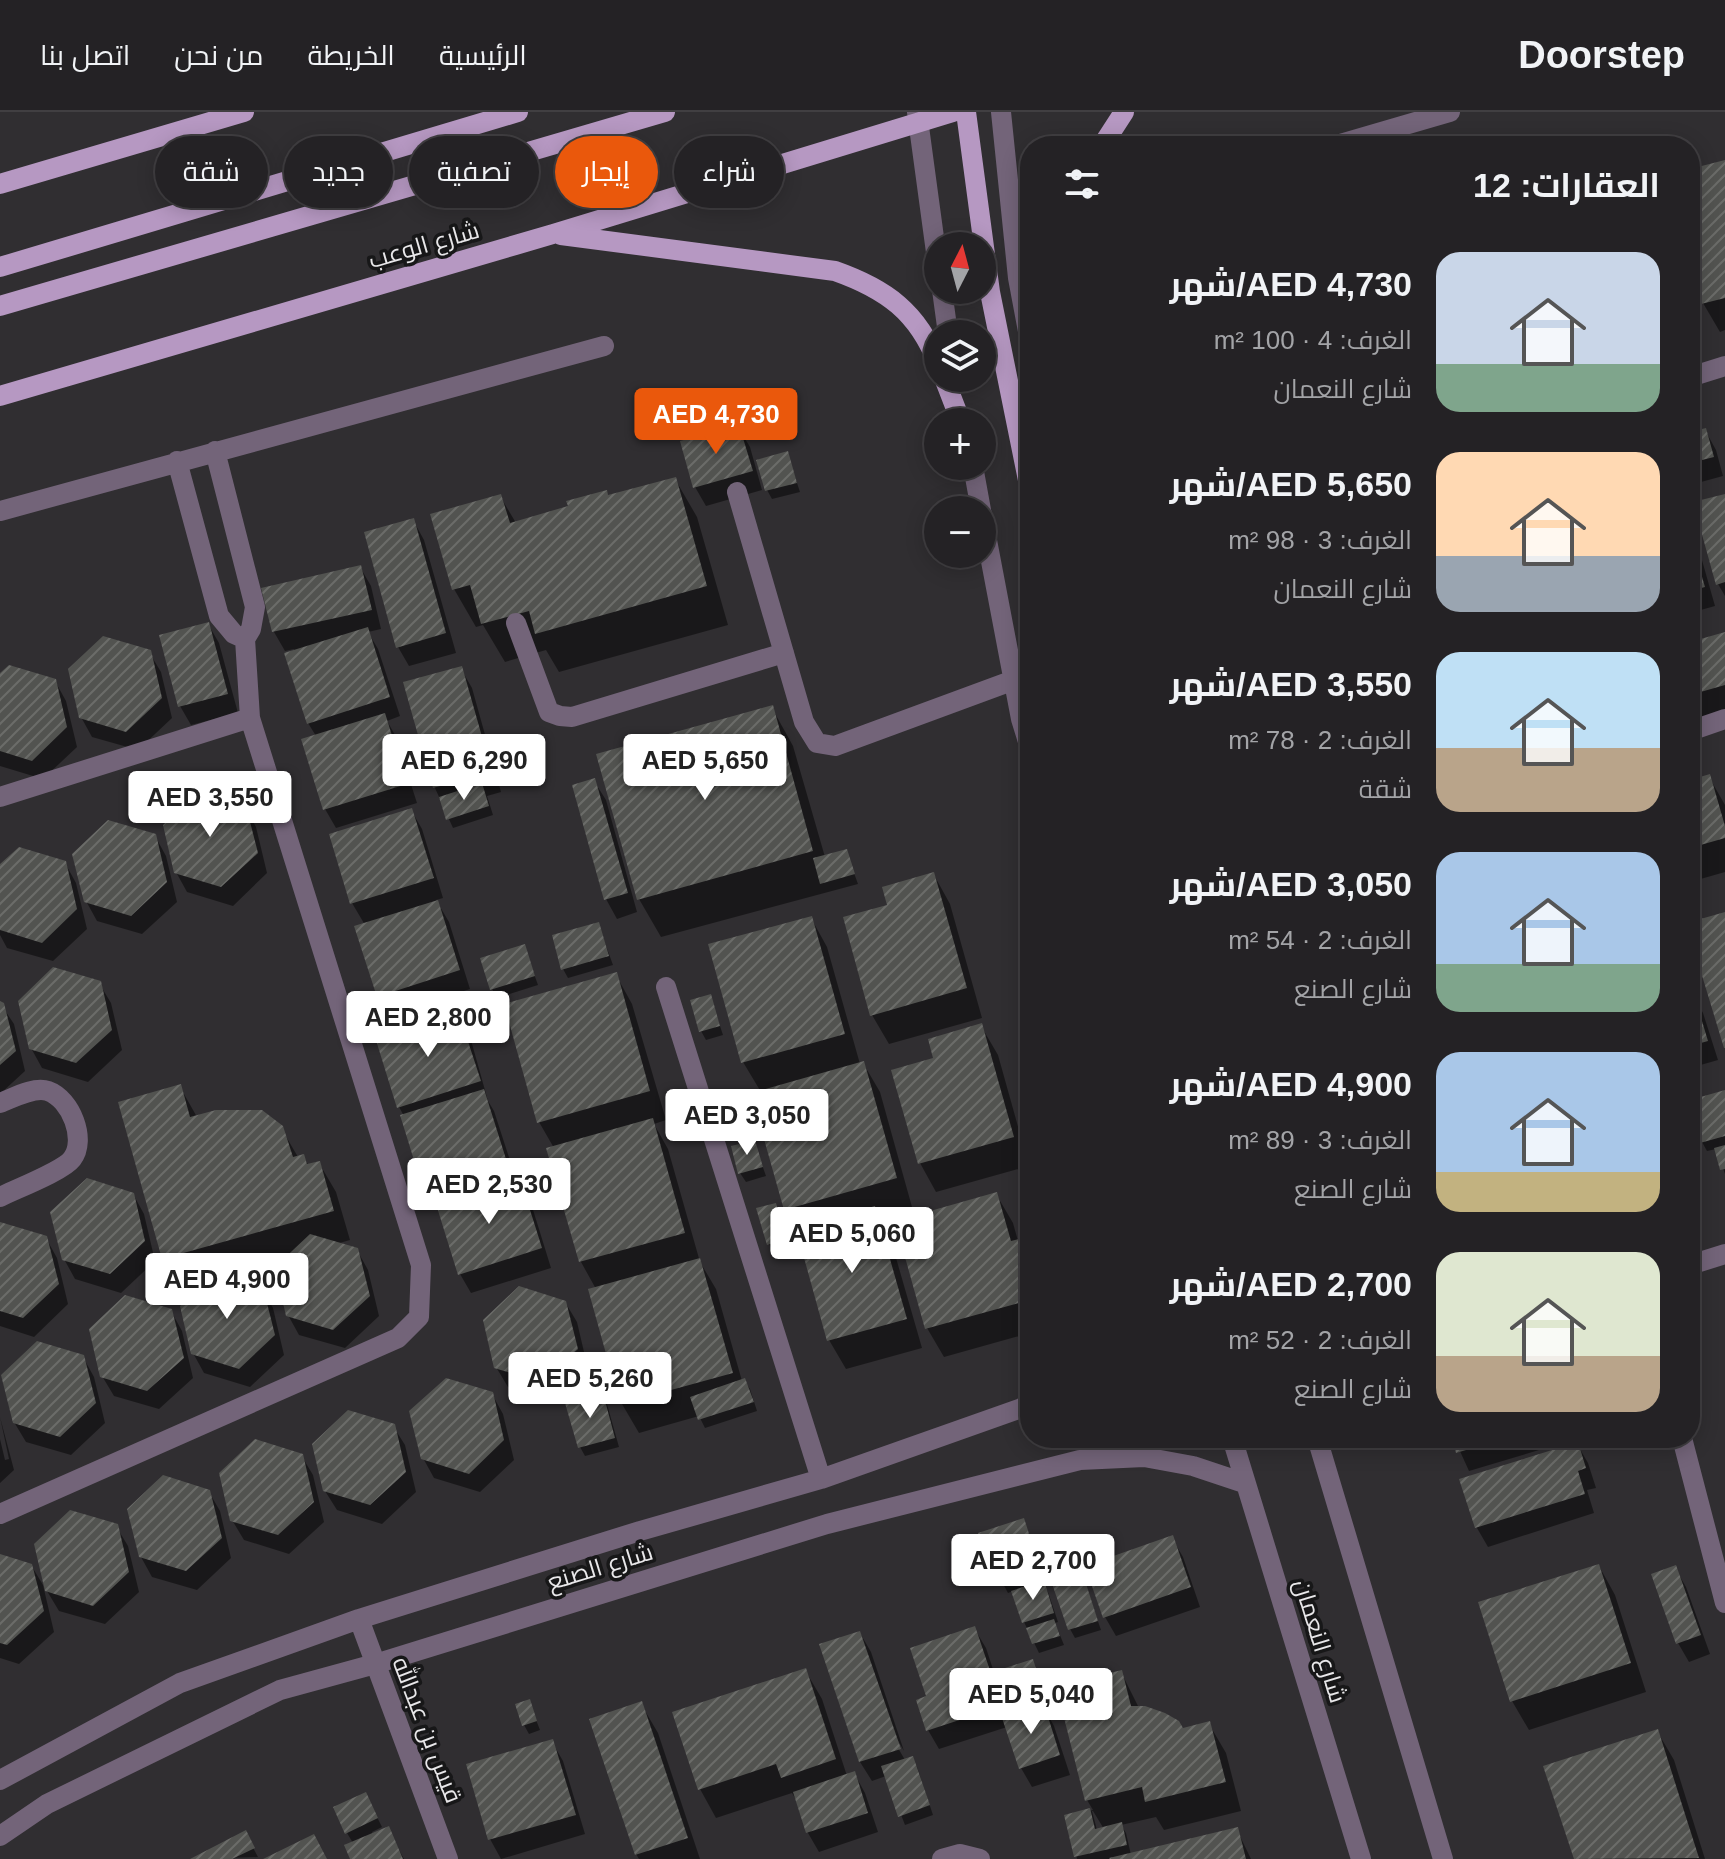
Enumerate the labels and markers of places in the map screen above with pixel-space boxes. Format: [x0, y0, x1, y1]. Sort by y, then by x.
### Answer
pin: AED 4,730 [624, 388, 808, 456]
pin: AED 6,290 [372, 734, 556, 802]
pin: AED 5,650 [613, 734, 797, 802]
pin: AED 3,550 [118, 771, 302, 839]
pin: AED 2,800 [336, 991, 520, 1059]
pin: AED 3,050 [655, 1089, 839, 1157]
pin: AED 2,530 [397, 1158, 581, 1226]
pin: AED 5,060 [760, 1207, 944, 1275]
pin: AED 4,900 [135, 1253, 319, 1321]
pin: AED 5,260 [498, 1352, 682, 1420]
pin: AED 2,700 [941, 1534, 1125, 1602]
pin: AED 5,040 [939, 1668, 1123, 1736]

